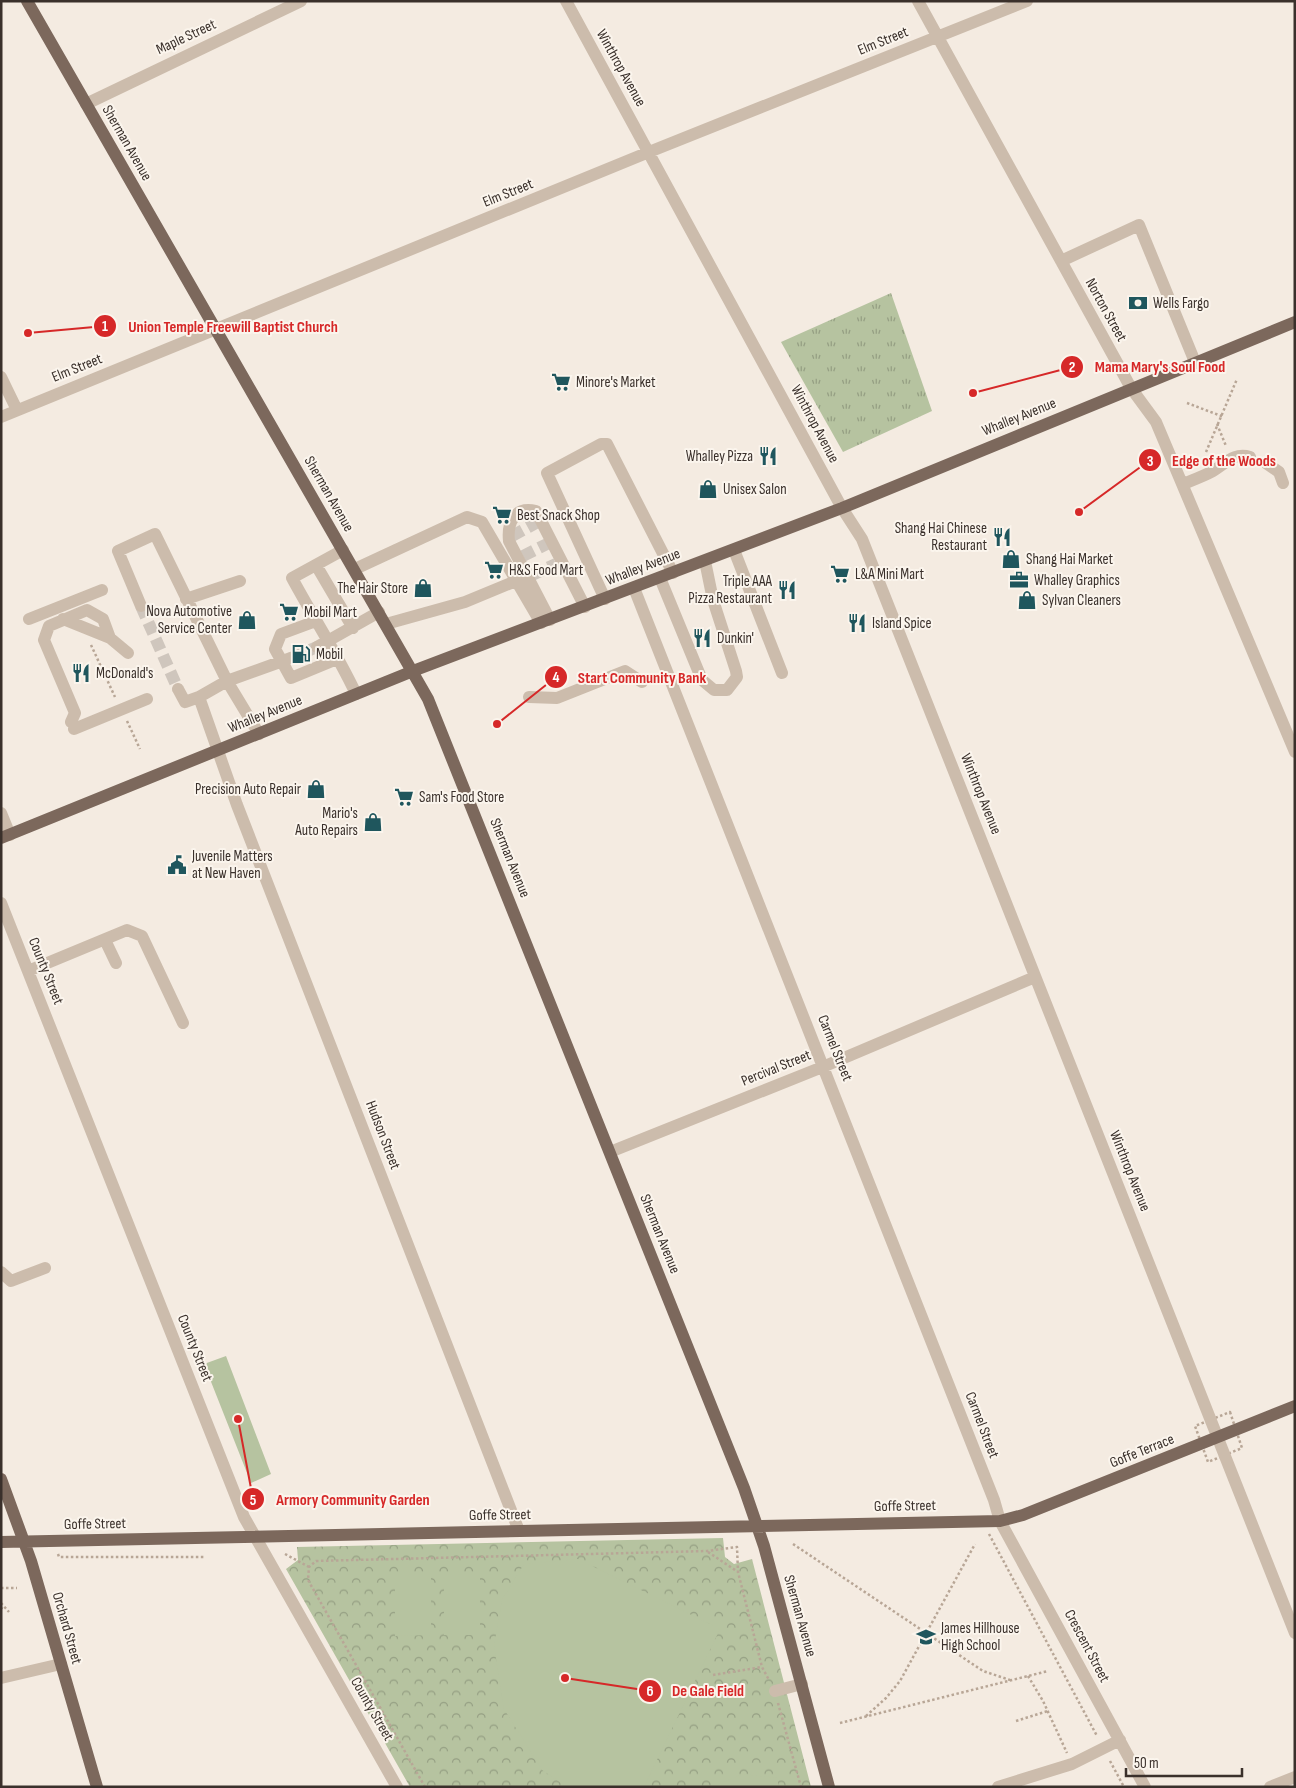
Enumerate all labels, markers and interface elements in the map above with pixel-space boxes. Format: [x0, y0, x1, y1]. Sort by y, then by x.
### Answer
street label: Maple Street [153, 15, 219, 59]
street label: Elm Street [855, 22, 911, 60]
street label: Winthrop Avenue [592, 26, 650, 110]
street label: Sherman Avenue [98, 102, 156, 184]
street label: Elm Street [480, 174, 536, 212]
street label: Norton Street [1081, 275, 1131, 345]
bank icon: Wells Fargo [1127, 292, 1149, 314]
place label: Wells Fargo [1153, 294, 1209, 313]
callout: Union Temple Freewill Baptist Church [93, 311, 347, 342]
text: 1 [102, 317, 108, 336]
text: Union Temple Freewill Baptist Church [128, 318, 338, 337]
street label: Elm Street [49, 349, 105, 387]
callout: Mama Mary's Soul Food [1059, 351, 1235, 382]
text: 2 [1069, 358, 1075, 377]
text: Mama Mary's Soul Food [1095, 358, 1225, 377]
supermarket icon: Minore's Market [550, 371, 572, 393]
place label: Minore's Market [576, 373, 656, 392]
street label: Winthrop Avenue [787, 382, 843, 466]
street label: Whalley Avenue [979, 394, 1059, 440]
restaurant icon: Whalley Pizza [757, 445, 779, 467]
callout: Edge of the Woods [1137, 445, 1286, 476]
place label: Whalley Pizza [686, 447, 753, 466]
text: 3 [1147, 452, 1154, 471]
text: Edge of the Woods [1172, 452, 1276, 471]
street label: Sherman Avenue [300, 453, 358, 535]
shop icon: Unisex Salon [697, 478, 719, 500]
place label: Unisex Salon [723, 480, 787, 499]
supermarket icon: Best Snack Shop [491, 504, 513, 526]
place label: Best Snack Shop [517, 506, 600, 525]
place label: Shang Hai Chinese Restaurant [895, 519, 987, 555]
restaurant icon: Shang Hai Chinese Restaurant [991, 526, 1013, 548]
street label: Whalley Avenue [603, 544, 683, 590]
shop icon: Shang Hai Market [1000, 548, 1022, 570]
place label: Shang Hai Market [1026, 550, 1113, 569]
supermarket icon: H&S Food Mart [483, 559, 505, 581]
place label: H&S Food Mart [509, 561, 584, 580]
supermarket icon: L&A Mini Mart [829, 563, 851, 585]
place label: L&A Mini Mart [855, 565, 925, 584]
office icon: Whalley Graphics [1008, 569, 1030, 591]
place label: Whalley Graphics [1034, 571, 1120, 590]
place label: Triple AAA Pizza Restaurant [688, 572, 773, 608]
shop icon: The Hair Store [412, 577, 434, 599]
place label: The Hair Store [337, 579, 408, 598]
restaurant icon: Triple AAA Pizza Restaurant [776, 579, 798, 601]
shop icon: Sylvan Cleaners [1016, 589, 1038, 611]
place label: Sylvan Cleaners [1042, 591, 1121, 610]
supermarket icon: Mobil Mart [278, 601, 300, 623]
place label: Nova Automotive Service Center [146, 602, 233, 638]
place label: Mobil Mart [304, 603, 357, 622]
shop icon: Nova Automotive Service Center [236, 609, 258, 631]
restaurant icon: Island Spice [846, 612, 868, 634]
place label: Island Spice [872, 614, 931, 633]
restaurant icon: Dunkin' [691, 627, 713, 649]
place label: Dunkin' [717, 629, 754, 648]
fuel station icon: Mobil [290, 643, 312, 665]
place label: Mobil [316, 645, 343, 664]
callout: Start Community Bank [543, 661, 716, 692]
restaurant icon: McDonald's [70, 662, 92, 684]
place label: McDonald's [96, 664, 154, 683]
text: 4 [553, 668, 560, 687]
text: Start Community Bank [578, 669, 706, 688]
street label: Whalley Avenue [225, 691, 305, 737]
street label: Winthrop Avenue [956, 751, 1006, 837]
shop icon: Precision Auto Repair [305, 778, 327, 800]
place label: Precision Auto Repair [195, 780, 302, 799]
supermarket icon: Sam's Food Store [393, 786, 415, 808]
place label: Sam's Food Store [419, 788, 504, 807]
place label: Mario's Auto Repairs [294, 804, 358, 840]
shop icon: Mario's Auto Repairs [362, 811, 384, 833]
street label: Sherman Avenue [485, 815, 535, 901]
place label: Juvenile Matters at New Haven [191, 847, 273, 883]
public building icon: Juvenile Matters at New Haven [166, 854, 188, 876]
street label: County Street [24, 935, 68, 1008]
street label: Carmel Street [813, 1012, 857, 1084]
street label: Percival Street [738, 1045, 814, 1091]
street label: Hudson Street [361, 1098, 405, 1173]
street label: Winthrop Avenue [1105, 1128, 1155, 1214]
street label: Sherman Avenue [635, 1191, 685, 1277]
street label: County Street [173, 1312, 217, 1385]
street label: Carmel Street [961, 1389, 1003, 1461]
street label: Goffe Terrace [1107, 1430, 1177, 1472]
callout: Armory Community Garden [241, 1484, 439, 1515]
text: 5 [250, 1491, 257, 1510]
text: Armory Community Garden [275, 1491, 430, 1510]
street label: Goffe Street [874, 1496, 937, 1516]
street label: Goffe Street [469, 1505, 532, 1525]
street label: Goffe Street [64, 1514, 127, 1534]
street label: Sherman Avenue [779, 1573, 821, 1659]
street label: Orchard Street [48, 1590, 86, 1667]
street label: Crescent Street [1060, 1606, 1114, 1686]
place label: James Hillhouse High School [940, 1619, 1020, 1655]
school or university icon: James Hillhouse High School [915, 1626, 937, 1648]
street label: County Street [346, 1674, 398, 1745]
callout: De Gale Field [637, 1675, 754, 1706]
text: 6 [646, 1682, 654, 1701]
text: De Gale Field [672, 1682, 744, 1701]
scale bar [1126, 1746, 1242, 1778]
text: 50 m [1134, 1754, 1159, 1773]

